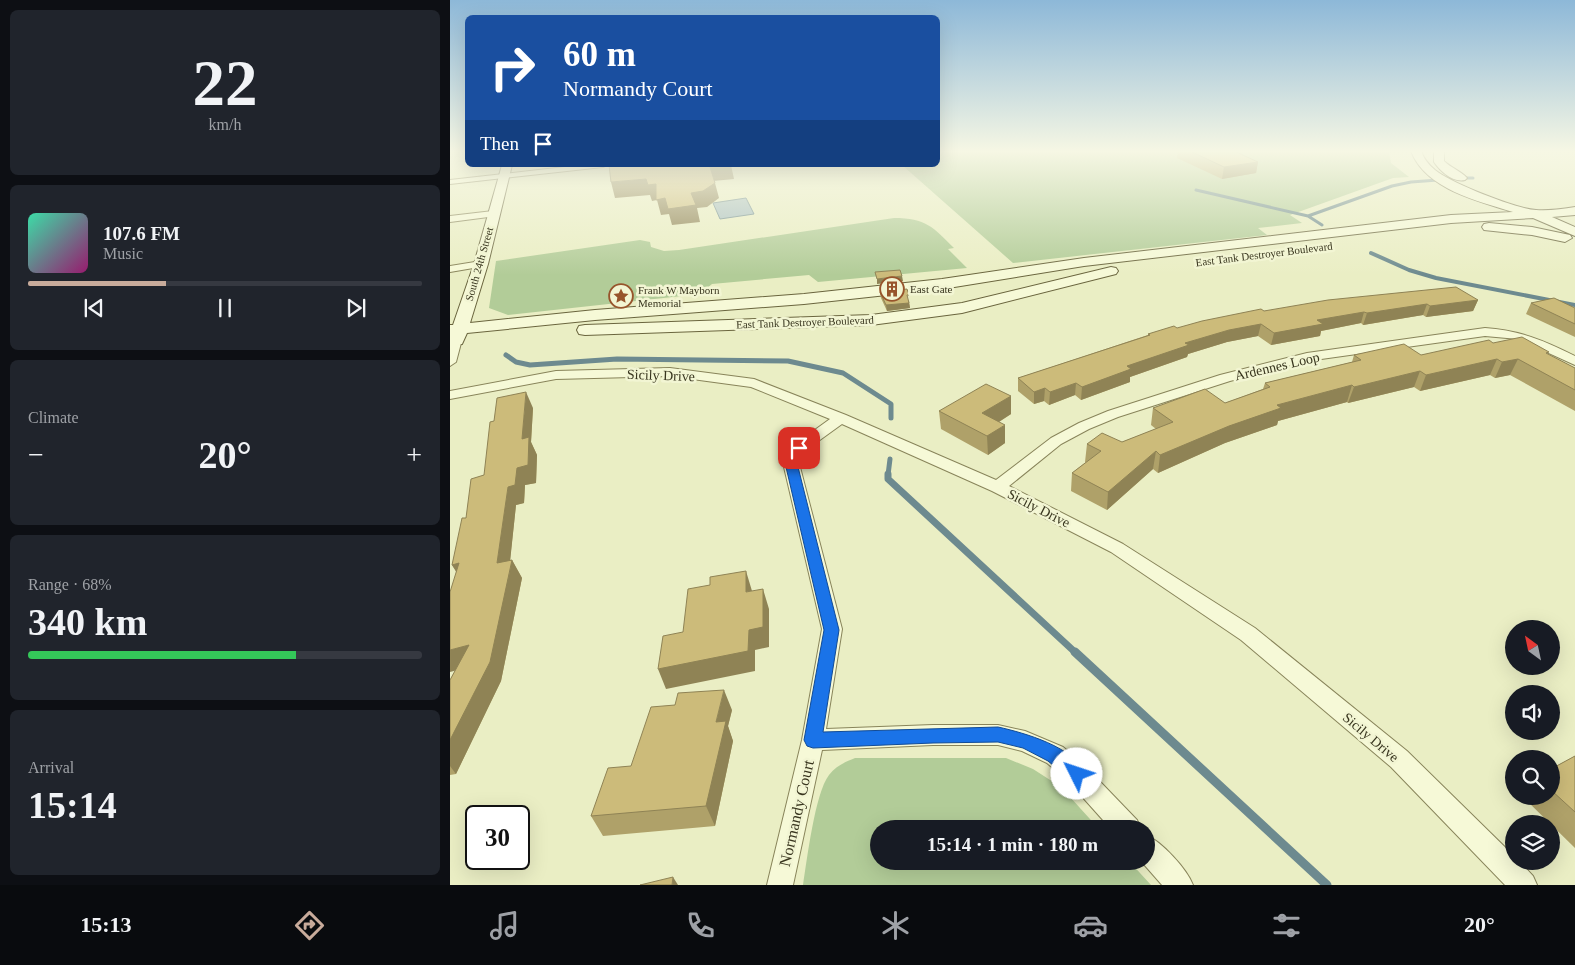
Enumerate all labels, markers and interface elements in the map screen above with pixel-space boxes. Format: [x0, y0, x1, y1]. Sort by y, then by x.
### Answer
icon: right [480, 35, 545, 100]
text: 60 m [563, 35, 636, 74]
text: 22 [193, 47, 258, 119]
text: Normandy Court [563, 76, 713, 101]
text: km/h [209, 116, 241, 133]
icon: arrive [529, 130, 557, 158]
text: Then [480, 133, 519, 154]
text: 107.6 FM [103, 223, 180, 244]
street label: South 24th Street [463, 226, 495, 302]
street label: East Tank Destroyer Boulevard [1195, 240, 1334, 268]
text: Music [103, 245, 143, 262]
building icon: East Gate [879, 276, 905, 302]
place icon: Frank W Mayborn Memorial [608, 283, 634, 309]
place label: East Gate [910, 283, 953, 295]
place label: Frank W Mayborn Memorial [638, 284, 720, 309]
icon: previous [80, 294, 108, 322]
icon: pause [211, 294, 239, 322]
icon: next [342, 294, 370, 322]
street label: East Tank Destroyer Boulevard [736, 314, 875, 330]
street label: Ardennes Loop [1233, 349, 1321, 384]
street label: Sicily Drive [627, 367, 695, 384]
text: Climate [28, 409, 79, 426]
pin [778, 427, 820, 469]
text: 20° [198, 434, 252, 476]
icon: arrive [785, 434, 813, 462]
text: − [28, 439, 44, 470]
text: + [406, 439, 422, 470]
street label: Sicily Drive [1005, 486, 1072, 531]
text: Range · 68% [28, 576, 112, 593]
text: 340 km [28, 601, 147, 643]
north arrow [1505, 620, 1560, 675]
map controls [1505, 620, 1560, 870]
button: sound [1505, 685, 1560, 740]
street label: Sicily Drive [1340, 710, 1402, 765]
position arrow [1050, 747, 1102, 799]
button: search [1505, 750, 1560, 805]
street label: Normandy Court [776, 758, 818, 868]
text: Arrival [28, 759, 74, 776]
text: 15:14 [28, 784, 117, 826]
speed limit sign: 30 [465, 805, 530, 870]
button: layers [1505, 815, 1560, 870]
text: 15:14 · 1 min · 180 m [927, 834, 1098, 855]
icon: directions [292, 908, 327, 943]
icon: music [487, 908, 522, 943]
icon: phone [683, 908, 718, 943]
icon: climate [878, 908, 913, 943]
icon: car [1073, 908, 1108, 943]
icon: filters [1269, 908, 1304, 943]
text: 15:13 [80, 912, 132, 937]
text: 20° [1464, 912, 1495, 937]

